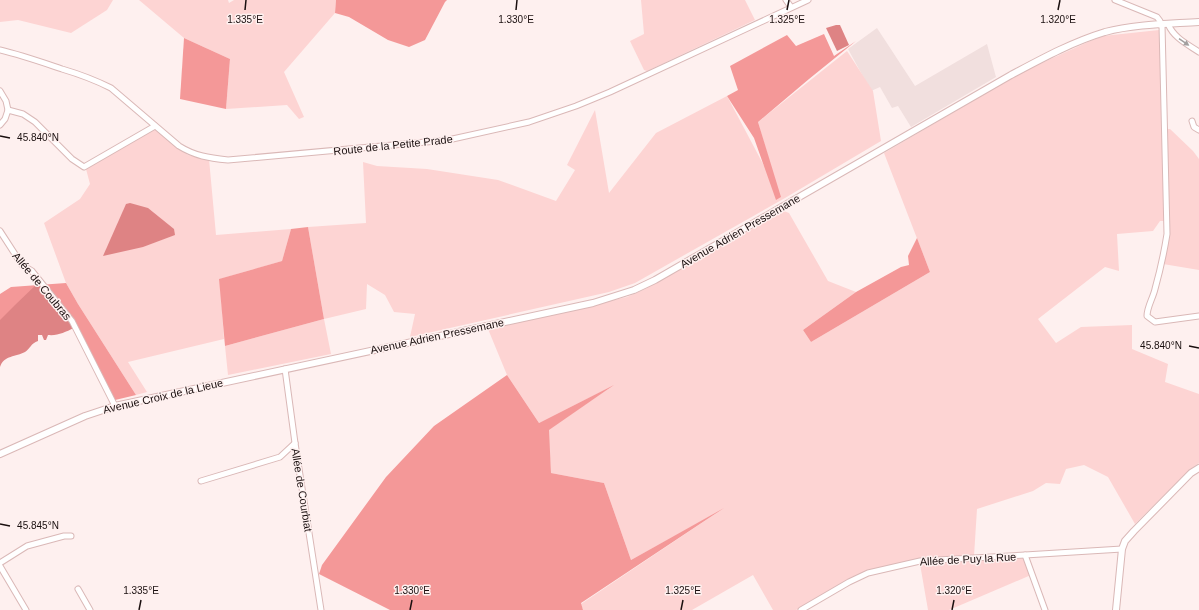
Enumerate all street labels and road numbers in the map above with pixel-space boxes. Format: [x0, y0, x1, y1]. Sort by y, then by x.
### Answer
street label: Route de la Petite Prade [333, 133, 453, 157]
street label: Avenue Adrien Pressemane [678, 192, 802, 270]
street label: Allée de Coubras [10, 250, 74, 323]
street label: Avenue Adrien Pressemane [369, 316, 505, 356]
street label: Avenue Croix de la Lieue [102, 376, 224, 416]
street label: Allée de Courbiat [289, 447, 315, 533]
street label: Allée de Puy la Rue [919, 550, 1017, 568]

